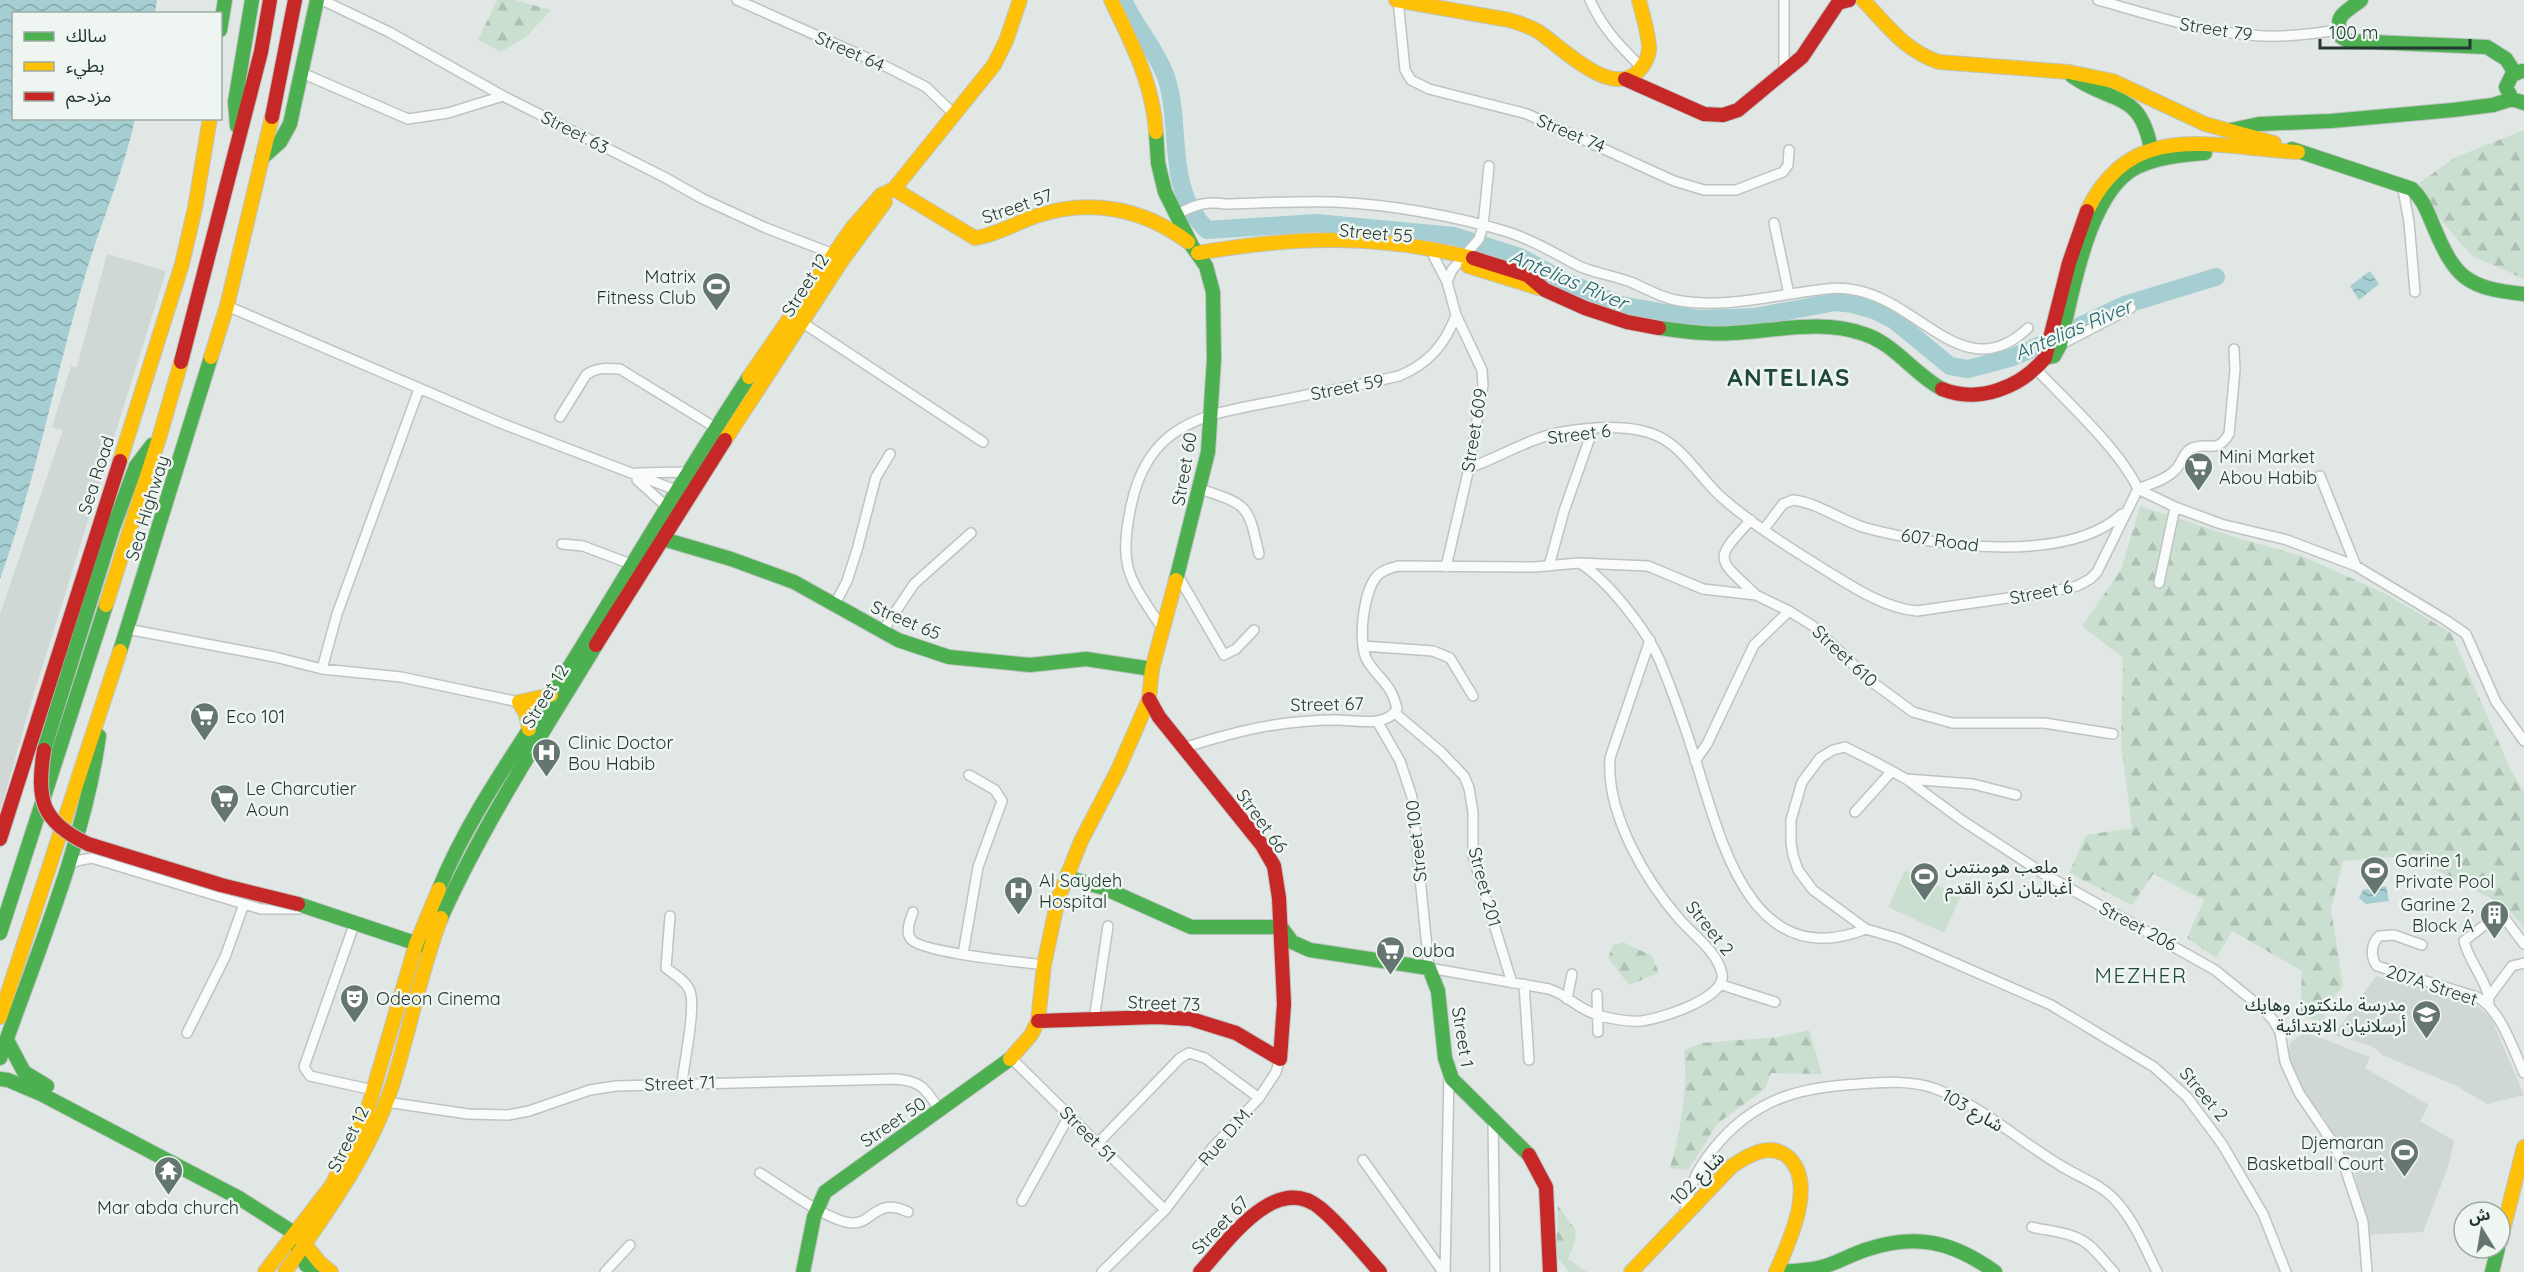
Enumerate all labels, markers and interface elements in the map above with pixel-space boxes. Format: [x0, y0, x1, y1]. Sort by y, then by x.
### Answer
legend [12, 12, 222, 120]
street label: Street 79 [2178, 12, 2254, 46]
scale bar [2320, 12, 2470, 50]
text: 100 m [2329, 21, 2378, 44]
text: سالك [66, 24, 107, 47]
street label: Street 64 [812, 26, 888, 76]
text: بطيء [66, 54, 104, 79]
text: مزدحم [66, 84, 111, 109]
street label: Street 63 [537, 105, 613, 159]
street label: Street 74 [1533, 108, 1609, 158]
street label: Street 57 [979, 183, 1055, 229]
street label: Street 55 [1338, 218, 1414, 248]
water label: Antelias River [1506, 243, 1634, 316]
street label: Street 12 [776, 249, 834, 321]
place label: Matrix Fitness Club [597, 265, 696, 309]
sports icon: Matrix Fitness Club [701, 270, 733, 312]
water label: Antelias River [2010, 292, 2138, 365]
district label: ANTELIAS [1727, 362, 1851, 392]
street label: Street 59 [1309, 369, 1385, 405]
street label: Street 609 [1456, 386, 1492, 474]
street label: Street 6 [1546, 419, 1612, 449]
street label: Street 60 [1166, 430, 1202, 508]
street label: Sea Road [73, 433, 119, 517]
place label: Mini Market Abou Habib [2219, 445, 2317, 489]
supermarket icon: Mini Market Abou Habib [2182, 450, 2214, 492]
street label: Sea Highway [120, 452, 174, 564]
street label: 607 Road [1900, 523, 1980, 557]
street label: Street 6 [2007, 575, 2075, 609]
street label: Street 65 [868, 595, 944, 645]
street label: Street 610 [1808, 620, 1882, 692]
street label: Street 12 [517, 660, 574, 732]
street label: Street 67 [1290, 692, 1364, 716]
supermarket icon: Eco 101 [189, 700, 221, 742]
place label: Eco 101 [226, 705, 285, 728]
place label: Clinic Doctor Bou Habib [568, 731, 673, 775]
hospital icon: Clinic Doctor Bou Habib [531, 736, 563, 778]
place label: Le Charcutier Aoun [246, 777, 357, 821]
supermarket icon: Le Charcutier Aoun [209, 782, 241, 824]
street label: Street 66 [1231, 785, 1293, 858]
street label: Street 100 [1400, 799, 1432, 883]
street label: Street 201 [1463, 845, 1507, 929]
place label: Garine 1 Private Pool [2395, 849, 2494, 893]
sports icon: Garine 1 Private Pool [2358, 854, 2390, 896]
place label: ملعب هومنتمن أغباليان لكرة القدم [1945, 855, 2072, 902]
sports icon: ملعب هومنتمن أغباليان لكرة القدم [1908, 860, 1940, 902]
place label: Al Saydeh Hospital [1039, 869, 1122, 913]
hospital icon: Al Saydeh Hospital [1002, 874, 1034, 916]
place label: Garine 2, Block A [2401, 893, 2474, 937]
street label: Street 2 [1681, 896, 1739, 960]
street label: Street 206 [2095, 896, 2181, 956]
building icon: Garine 2, Block A [2479, 898, 2511, 940]
supermarket icon: ouba [1375, 934, 1407, 976]
place label: ouba [1412, 939, 1455, 962]
street label: 207A Street [2383, 959, 2481, 1011]
district label: MEZHER [2095, 962, 2187, 988]
theatre icon: Odeon Cinema [339, 982, 371, 1024]
place label: Odeon Cinema [376, 987, 501, 1010]
street label: Street 73 [1127, 990, 1201, 1016]
place label: مدرسة ملنكتون وهايك أرسلانيان الابتدائية [2245, 993, 2406, 1037]
school or university icon: مدرسة ملنكتون وهايك أرسلانيان الابتدائية [2411, 998, 2443, 1040]
street label: Street 1 [1447, 1005, 1479, 1069]
street label: Street 2 [2175, 1062, 2233, 1126]
street label: Street 71 [644, 1070, 716, 1096]
street label: شارع 103 [1937, 1083, 2008, 1139]
street label: Street 50 [856, 1092, 930, 1152]
street label: Street 51 [1055, 1101, 1121, 1167]
street label: Rue D.M. [1193, 1101, 1257, 1171]
street label: Street 12 [322, 1102, 374, 1176]
place label: Djemaran Basketball Court [2247, 1131, 2384, 1175]
sports icon: Djemaran Basketball Court [2389, 1136, 2421, 1178]
street label: شارع 102 [1665, 1146, 1731, 1212]
temple icon: Mar abda church [152, 1154, 184, 1196]
street label: Street 67 [1186, 1191, 1254, 1259]
place label: Mar abda church [97, 1196, 239, 1219]
north arrow [2452, 1200, 2512, 1260]
text: ش [2466, 1203, 2492, 1227]

